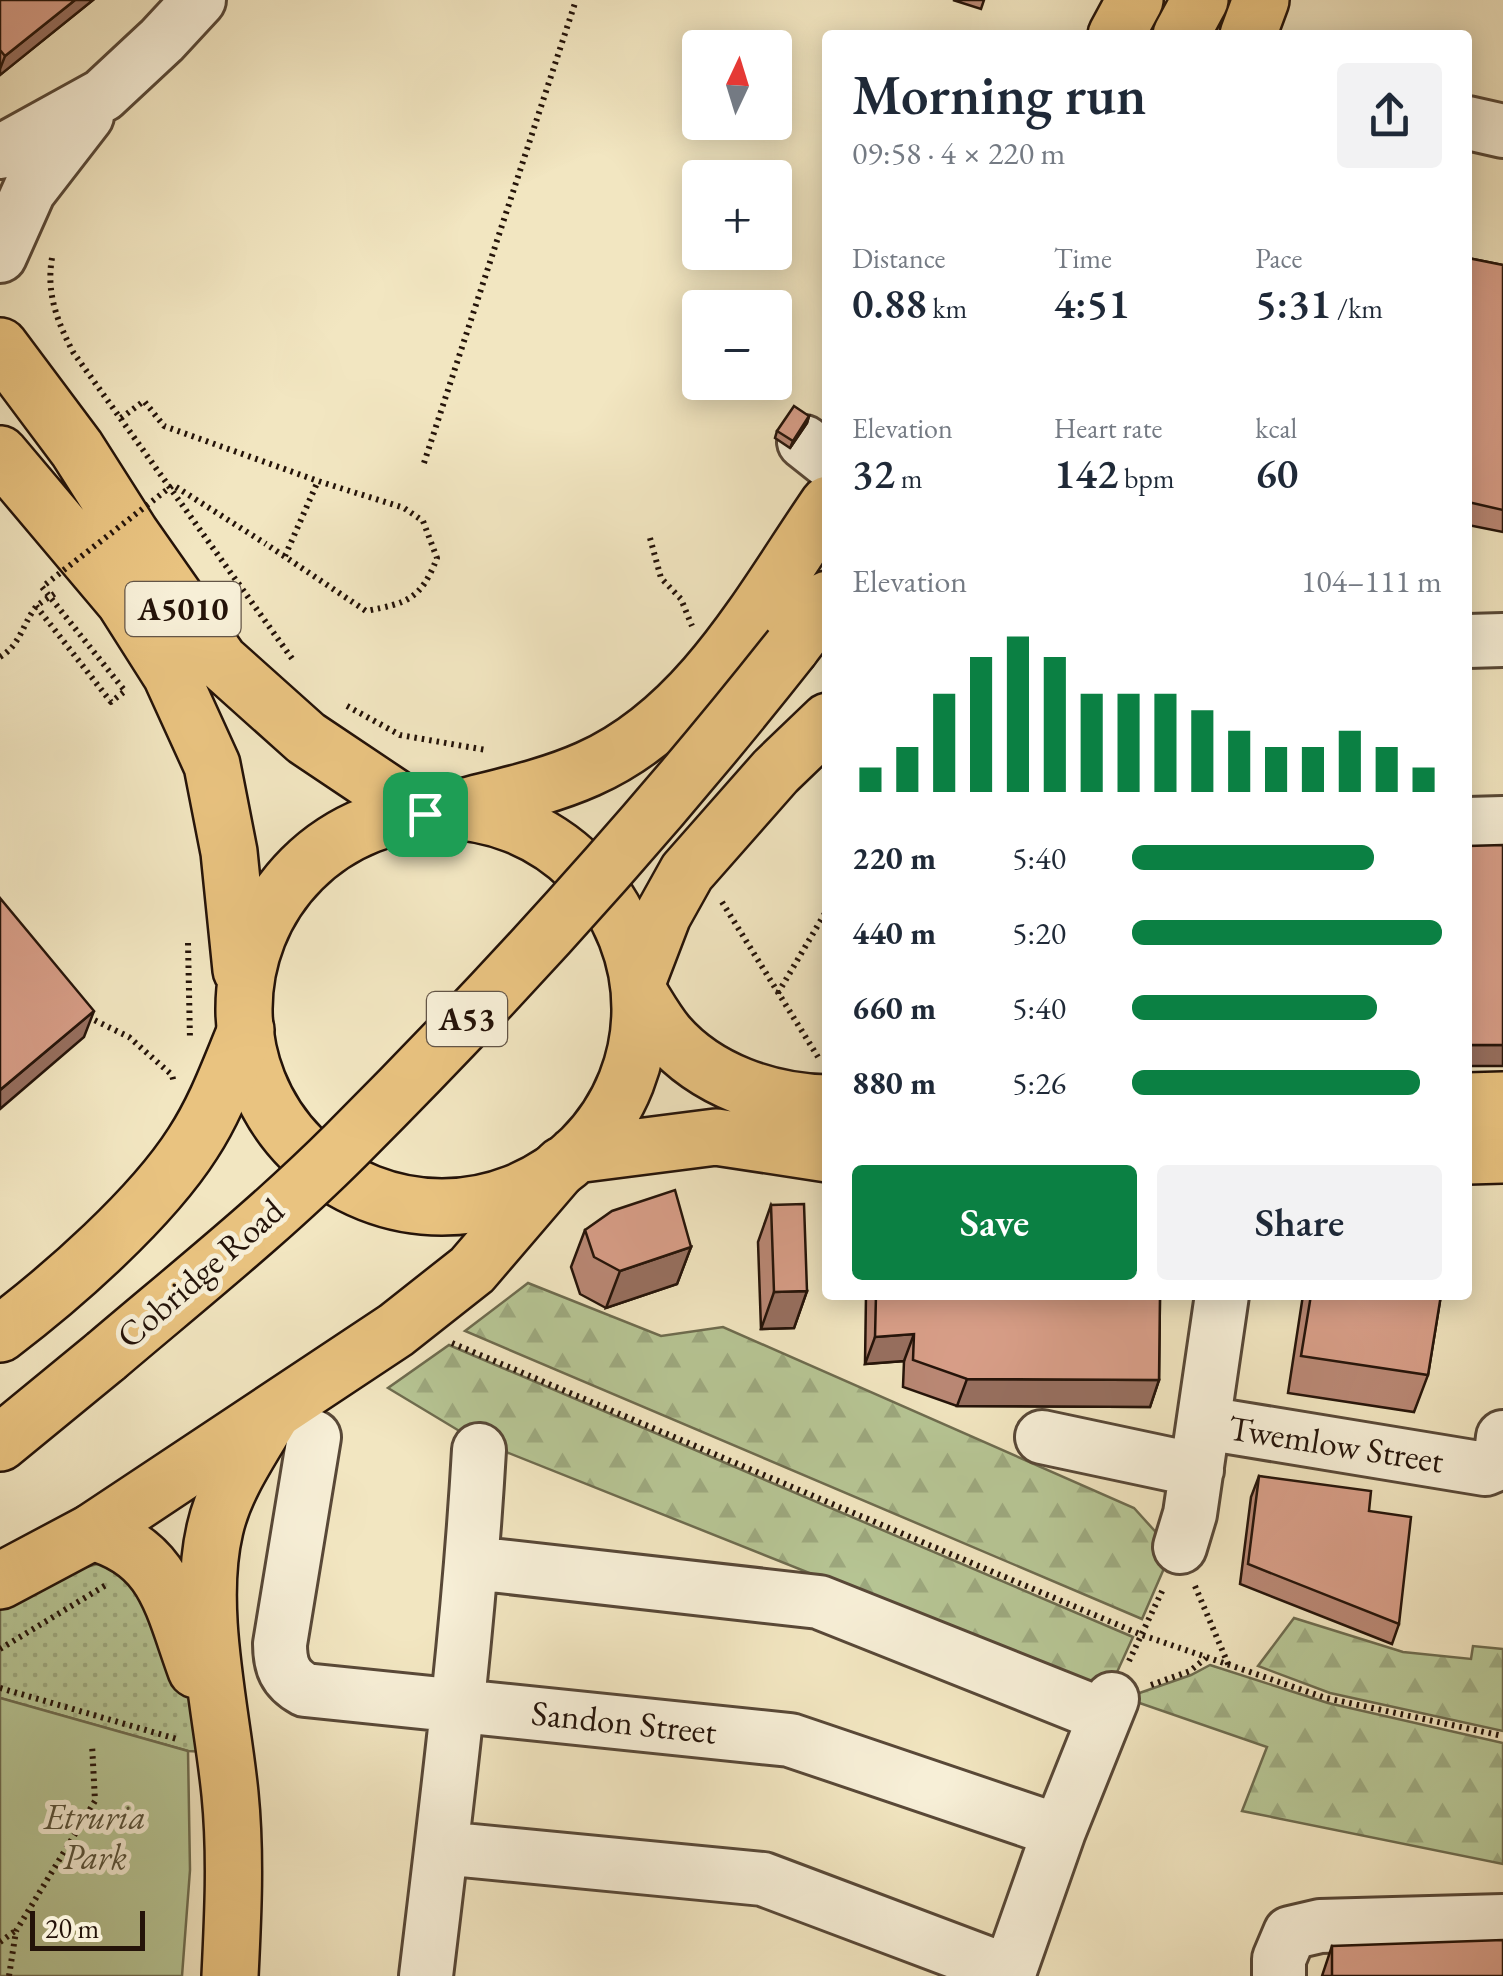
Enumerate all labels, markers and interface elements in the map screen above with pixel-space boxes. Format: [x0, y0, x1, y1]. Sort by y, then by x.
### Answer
north arrow [682, 30, 792, 140]
map controls [682, 30, 792, 400]
text: Morning run [852, 59, 1146, 130]
button: share [1337, 63, 1442, 168]
text: 09:58 · 4 × 220 m [852, 132, 1065, 174]
button: + [682, 160, 792, 270]
text: Distance [852, 240, 946, 276]
text: Time [1054, 240, 1112, 276]
text: Pace [1255, 240, 1302, 276]
text: 0.88 [852, 276, 927, 331]
text: 4:51 [1054, 276, 1130, 331]
text: 5:31 [1255, 276, 1331, 331]
button: − [682, 290, 792, 400]
text: km [927, 290, 967, 326]
text: /km [1331, 290, 1383, 326]
text: Elevation [852, 410, 953, 446]
text: Heart rate [1054, 410, 1162, 446]
text: kcal [1255, 410, 1297, 446]
text: 32 [852, 446, 895, 501]
text: 142 [1054, 446, 1118, 501]
text: 60 [1255, 446, 1298, 501]
text: m [895, 460, 922, 496]
text: bpm [1118, 460, 1175, 496]
text: Elevation [852, 560, 967, 602]
text: 104–111 m [1301, 560, 1442, 602]
road number: A5010 [126, 582, 240, 636]
pin [383, 772, 468, 857]
icon: arrive [398, 787, 453, 842]
text: 220 m [852, 837, 936, 879]
text: 5:40 [1012, 837, 1066, 879]
text: 440 m [852, 912, 936, 954]
text: 5:20 [1012, 912, 1066, 954]
text: 660 m [852, 987, 936, 1029]
text: 5:40 [1012, 987, 1066, 1029]
road number: A53 [427, 992, 507, 1046]
text: 880 m [852, 1062, 936, 1104]
text: 5:26 [1012, 1062, 1066, 1104]
button: Save [852, 1165, 1137, 1280]
button: Share [1157, 1165, 1442, 1280]
street label: Cobridge Road [107, 1187, 293, 1358]
street label: Twemlow Street [1225, 1404, 1447, 1483]
street label: Sandon Street [529, 1689, 719, 1754]
park label: Etruria Park [42, 1794, 146, 1879]
scale bar [30, 1906, 145, 1950]
text: 20 m [45, 1910, 99, 1946]

